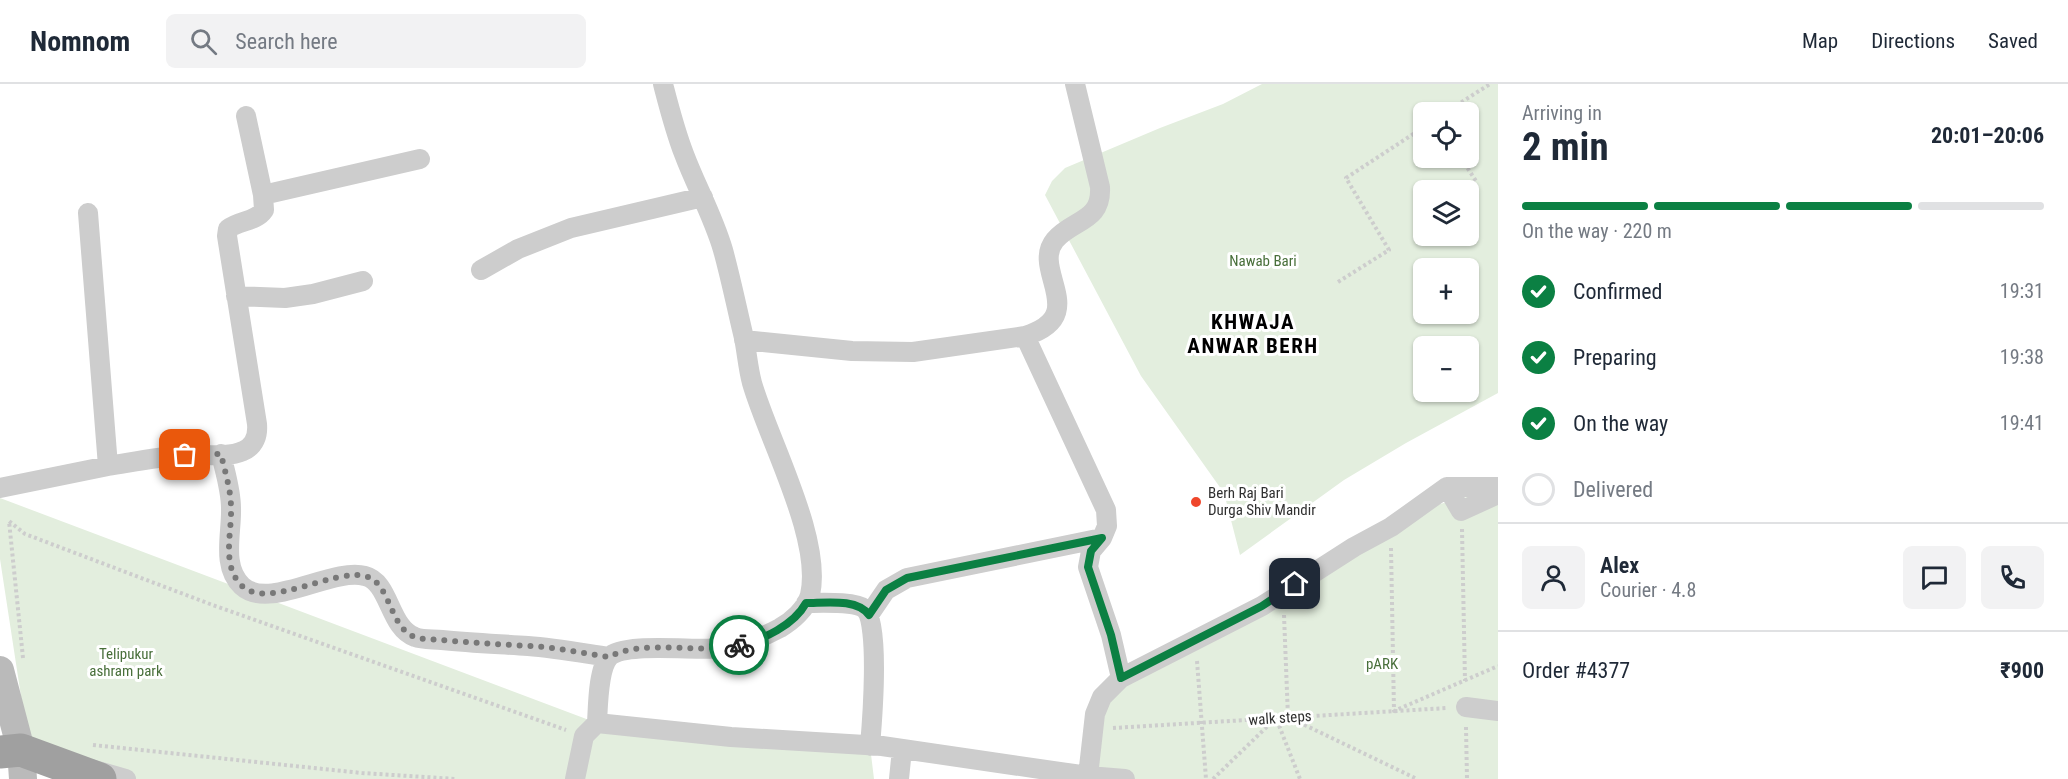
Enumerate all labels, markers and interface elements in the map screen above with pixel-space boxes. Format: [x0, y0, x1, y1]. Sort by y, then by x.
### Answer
search box [166, 14, 586, 68]
text: Nomnom [30, 25, 130, 58]
icon: search [187, 25, 220, 58]
text: Search here [235, 29, 338, 54]
text: Map [1802, 29, 1838, 53]
text: Directions [1871, 29, 1955, 53]
text: Saved [1988, 29, 2038, 53]
text: Arriving in [1522, 101, 1602, 125]
map controls [1413, 102, 1479, 402]
button: locate [1413, 102, 1479, 168]
text: 20:01–20:06 [1931, 123, 2044, 148]
text: 2 min [1522, 124, 1609, 170]
button: layers [1413, 180, 1479, 246]
text: On the way · 220 m [1522, 219, 1672, 243]
park label: Nawab Bari [1229, 252, 1297, 270]
button: + [1413, 258, 1479, 324]
icon: check [1522, 275, 1555, 308]
text: Confirmed [1573, 279, 1662, 304]
text: 19:31 [2000, 279, 2044, 303]
district label: KHWAJA ANWAR BERH [1187, 310, 1319, 358]
button: − [1413, 336, 1479, 402]
icon: check [1522, 341, 1555, 374]
text: Preparing [1573, 345, 1657, 370]
text: 19:38 [2000, 345, 2044, 369]
icon: check [1522, 407, 1555, 440]
text: On the way [1573, 411, 1668, 436]
text: 19:41 [2000, 411, 2044, 435]
pin [159, 429, 210, 480]
icon: bag [168, 438, 201, 471]
text: Delivered [1573, 477, 1653, 502]
place label: Berh Raj Bari Durga Shiv Mandir [1208, 484, 1316, 519]
marker: Berh Raj Bari Durga Shiv Mandir [1189, 495, 1203, 509]
button: person [1522, 546, 1585, 609]
button: chat [1903, 546, 1966, 609]
button: phone [1981, 546, 2044, 609]
text: Alex [1600, 553, 1639, 578]
pin [1269, 558, 1320, 609]
icon: home [1278, 567, 1311, 600]
text: Courier · 4.8 [1600, 578, 1696, 602]
courier [709, 615, 769, 675]
icon: bike [723, 629, 756, 662]
park label: Telipukur ashram park [89, 645, 163, 680]
park label: pARK [1366, 655, 1399, 673]
text: Order #4377 [1522, 658, 1630, 683]
text: ₹900 [2000, 658, 2044, 683]
street label: walk steps [1248, 707, 1312, 729]

